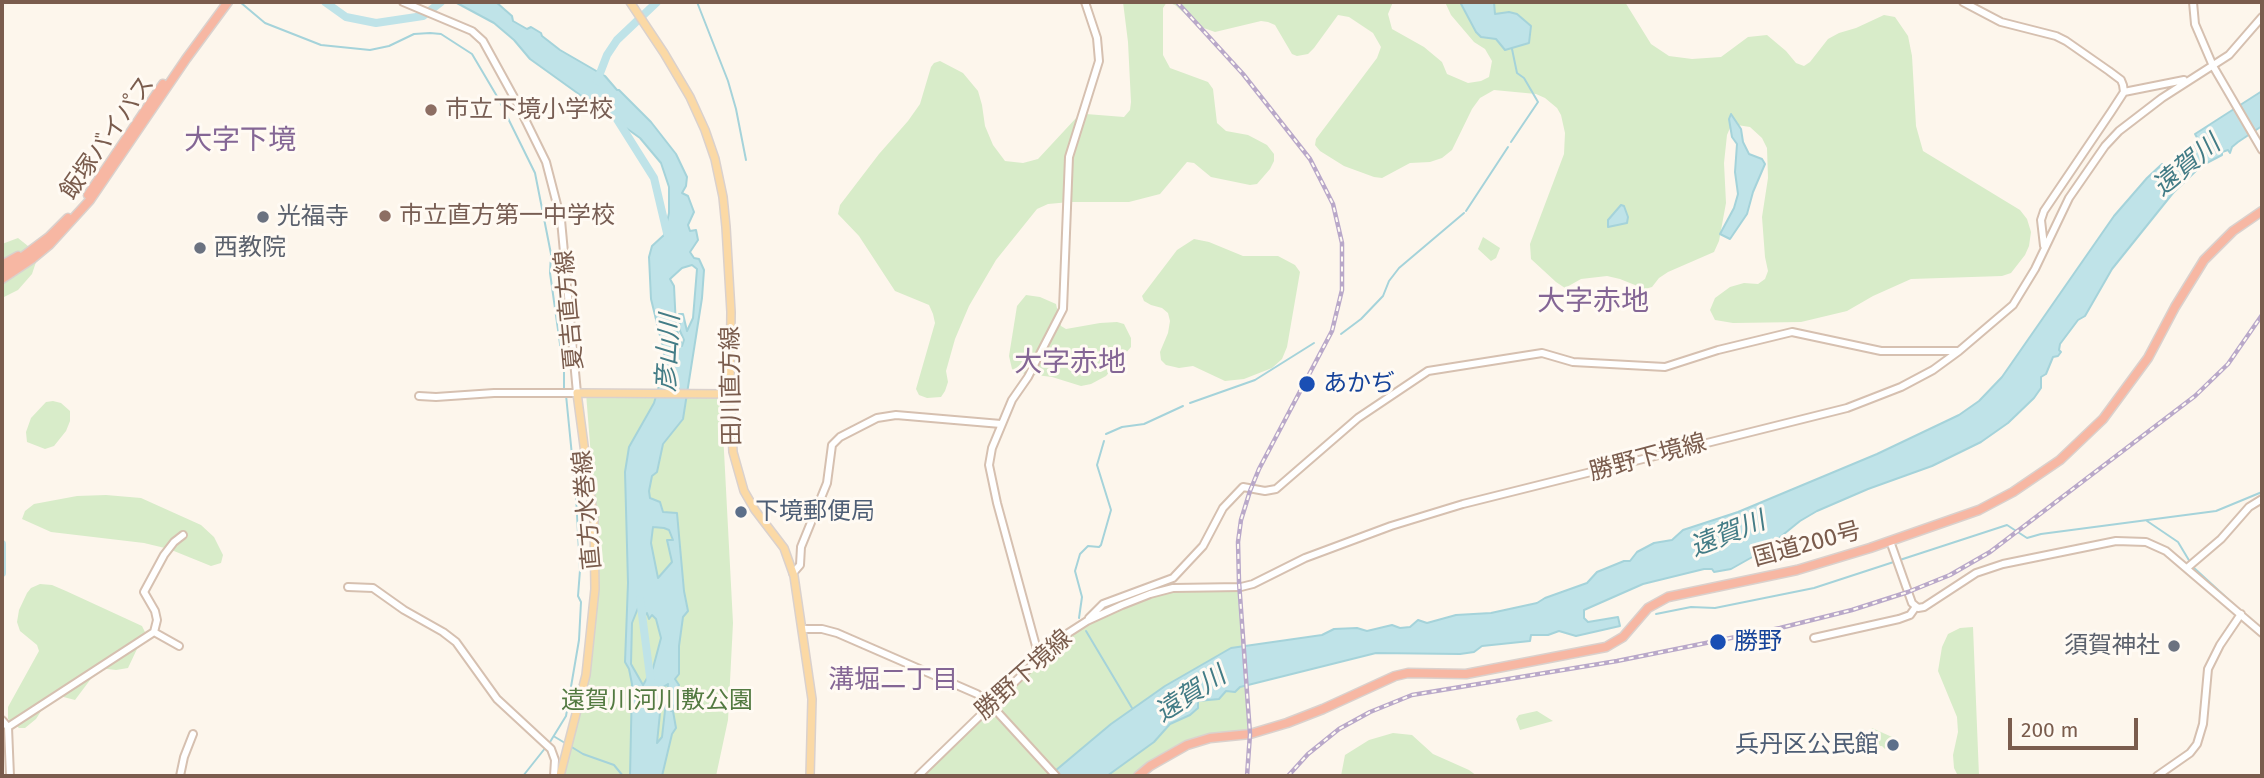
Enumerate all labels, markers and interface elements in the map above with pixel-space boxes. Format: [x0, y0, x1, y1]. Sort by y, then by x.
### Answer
street label: 飯塚バイパス [55, 71, 161, 205]
place label: 市立下境小学校 [445, 96, 613, 124]
marker: 市立下境小学校 [423, 102, 439, 118]
district label: 大字下境 [184, 124, 296, 158]
water label: 遠賀川 [2147, 129, 2227, 203]
place label: 市立直方第一中学校 [399, 202, 615, 230]
place label: 光福寺 [277, 203, 349, 231]
marker: 市立直方第一中学校 [377, 208, 393, 224]
marker: 光福寺 [255, 209, 271, 225]
place label: 西教院 [214, 234, 286, 262]
marker: 西教院 [192, 240, 208, 256]
street label: 夏吉直方線 [550, 249, 590, 371]
district label: 大字赤地 [1537, 285, 1649, 319]
water label: 彦山川 [651, 313, 687, 393]
street label: 田川直方線 [717, 326, 747, 446]
district label: 大字赤地 [1014, 346, 1126, 380]
place label: あかぢ [1323, 370, 1395, 398]
marker: あかぢ [1297, 374, 1317, 394]
street label: 勝野下境線 [1586, 429, 1710, 487]
street label: 直方水巻線 [568, 449, 608, 571]
place label: 下境郵便局 [755, 498, 875, 526]
marker: 下境郵便局 [733, 504, 749, 520]
water label: 遠賀川 [1686, 506, 1770, 564]
street label: 国道200号 [1750, 517, 1864, 573]
street label: 勝野下境線 [970, 624, 1078, 726]
place label: 勝野 [1734, 628, 1782, 656]
marker: 勝野 [1708, 632, 1728, 652]
place label: 須賀神社 [2064, 632, 2160, 660]
marker: 須賀神社 [2166, 638, 2182, 654]
water label: 遠賀川 [1150, 661, 1232, 729]
district label: 溝堀二丁目 [828, 665, 958, 697]
park label: 遠賀川河川敷公園 [561, 687, 753, 715]
scale bar [2012, 704, 2142, 748]
text: 200 m [2021, 717, 2078, 743]
place label: 兵丹区公民館 [1735, 731, 1879, 759]
marker: 兵丹区公民館 [1885, 737, 1901, 753]

